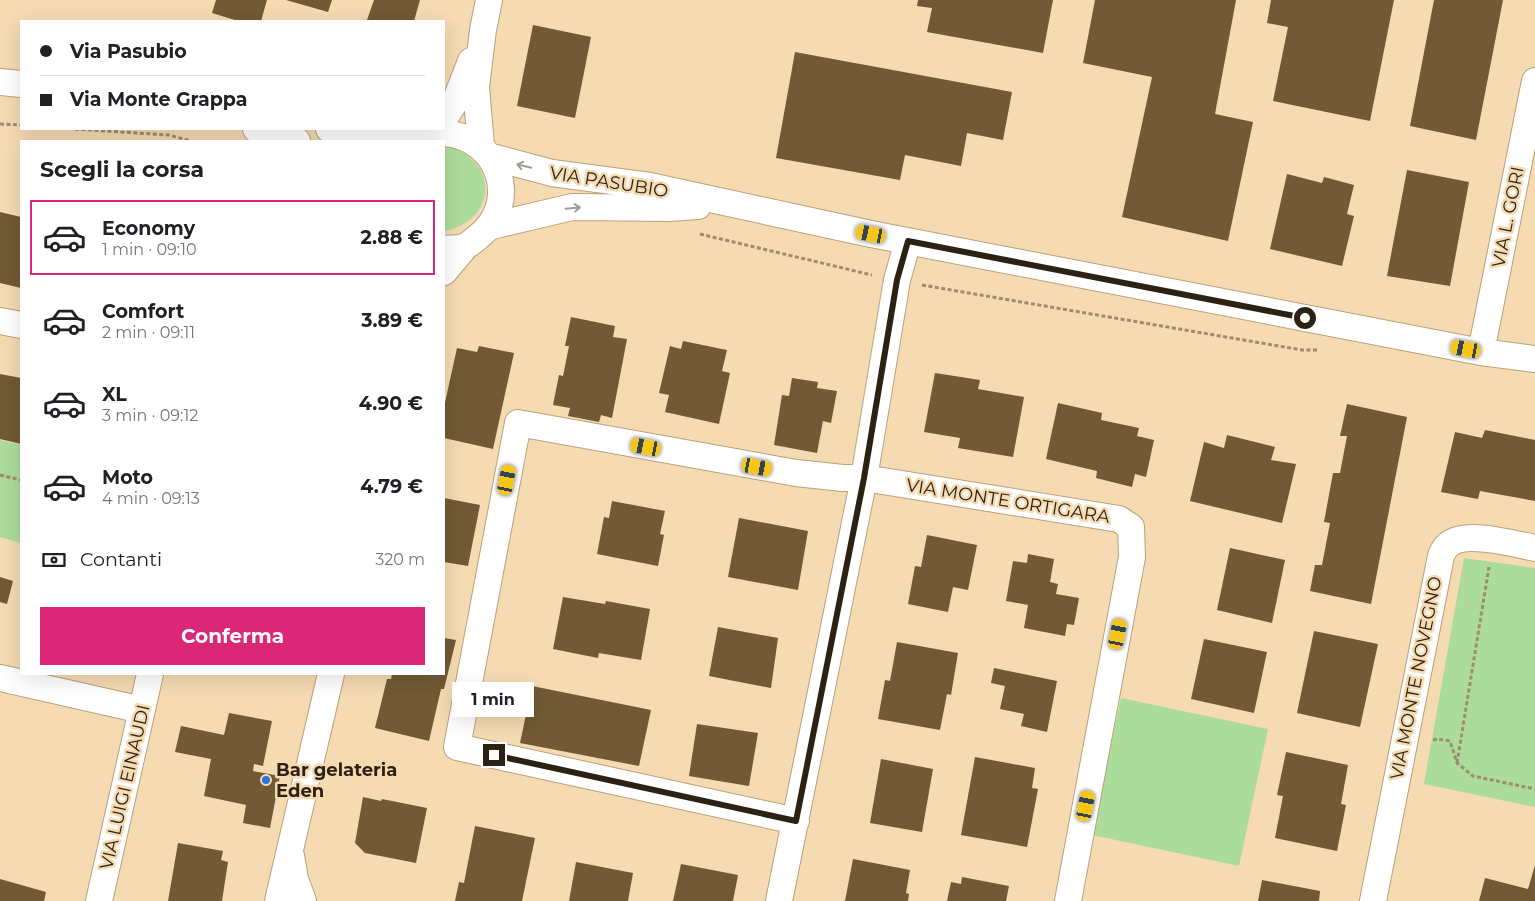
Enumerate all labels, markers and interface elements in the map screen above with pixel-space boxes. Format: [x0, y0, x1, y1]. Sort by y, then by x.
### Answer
text: Via Pasubio [70, 40, 187, 63]
text: Via Monte Grappa [70, 88, 248, 111]
text: Scegli la corsa [40, 156, 204, 183]
one-way arrow [516, 161, 532, 170]
street label: VIA PASUBIO [548, 162, 670, 202]
street label: VIA L. GORI [1487, 165, 1529, 269]
one-way arrow [565, 203, 581, 212]
icon: car [42, 215, 87, 260]
text: Economy [102, 217, 195, 240]
car [854, 224, 887, 244]
text: 2.88 € [361, 226, 423, 249]
text: 1 min · 09:10 [102, 240, 197, 259]
icon: car [42, 298, 87, 343]
text: Comfort [102, 300, 184, 323]
route start [1294, 307, 1316, 329]
text: 3.89 € [361, 309, 423, 332]
text: 2 min · 09:11 [102, 323, 195, 342]
car [1449, 339, 1482, 359]
icon: car [42, 381, 87, 426]
text: XL [102, 383, 127, 406]
text: 4.90 € [359, 392, 423, 415]
text: 3 min · 09:12 [102, 406, 198, 425]
car [629, 437, 662, 457]
car [740, 457, 773, 477]
icon: car [42, 464, 87, 509]
car [496, 464, 517, 496]
text: Moto [102, 466, 153, 489]
street label: VIA MONTE ORTIGARA [905, 474, 1111, 528]
text: 4.79 € [360, 475, 423, 498]
text: 4 min · 09:13 [102, 489, 200, 508]
icon: cash [40, 546, 68, 574]
text: Contanti [80, 548, 162, 571]
text: 320 m [375, 550, 425, 569]
street label: VIA MONTE NOVEGNO [1385, 574, 1447, 782]
button: Conferma [40, 607, 425, 665]
car [1107, 618, 1128, 650]
callout: 1 min [453, 682, 535, 718]
text: 1 min [471, 690, 515, 709]
street label: VIA LUIGI EINAUDI [95, 702, 155, 872]
route end [483, 744, 505, 766]
place label: Bar gelateria Eden [276, 759, 397, 802]
marker: Bar gelateria Eden [260, 774, 272, 786]
car [1075, 790, 1096, 822]

